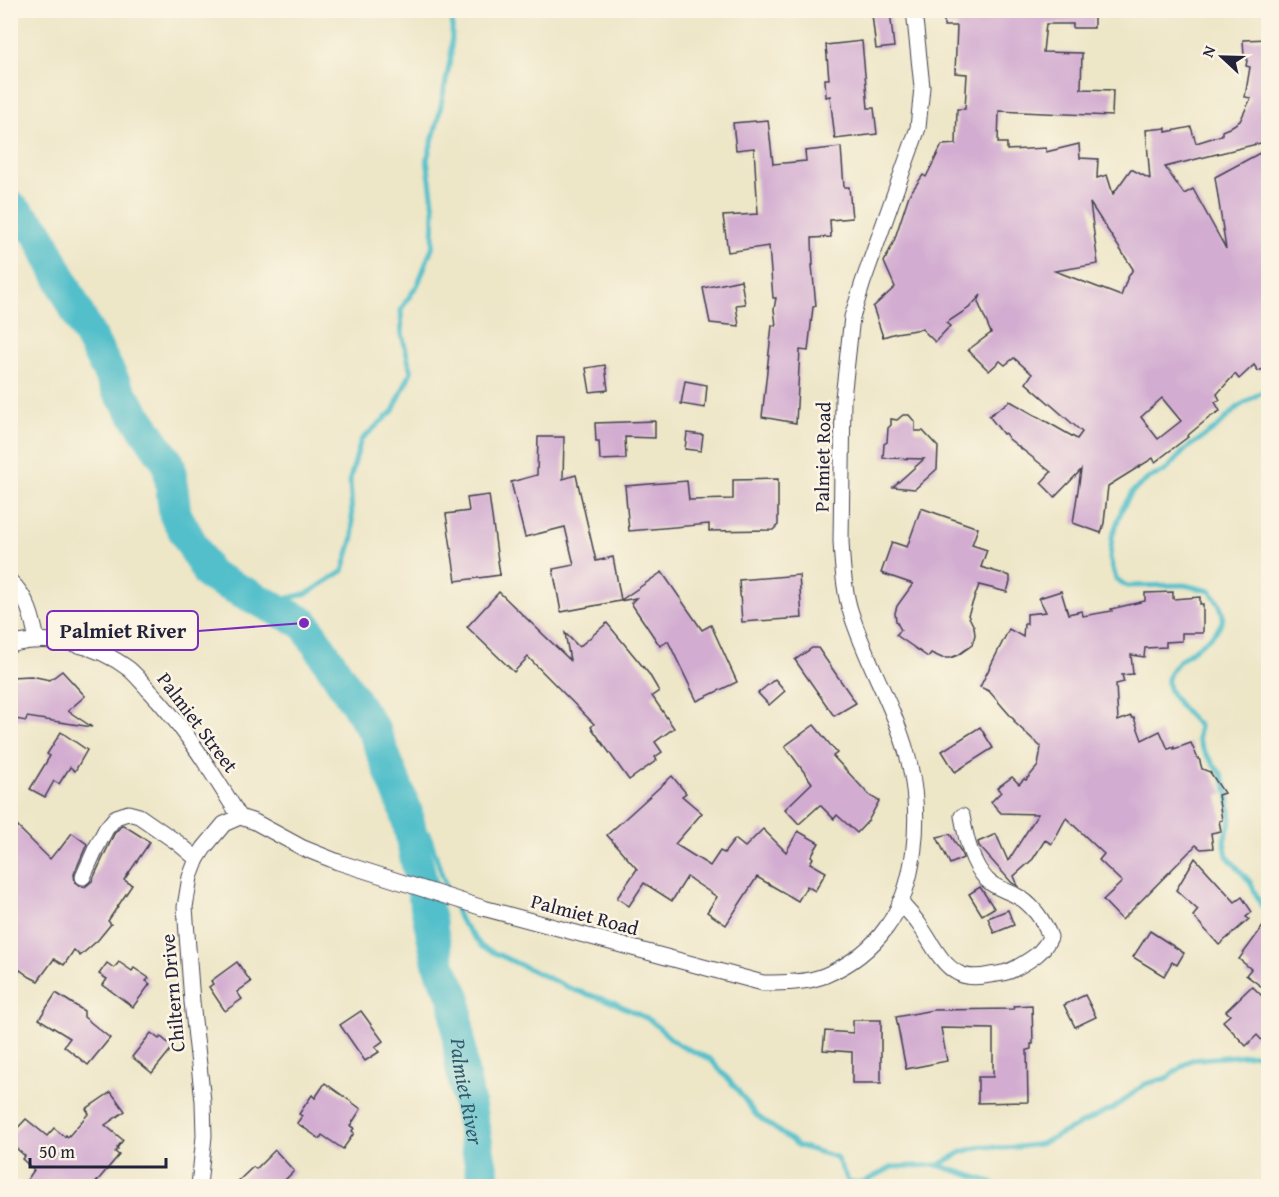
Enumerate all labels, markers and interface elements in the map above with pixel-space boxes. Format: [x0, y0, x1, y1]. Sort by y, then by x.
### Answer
north arrow [1192, 27, 1252, 87]
text: N [1195, 42, 1221, 61]
street label: Palmiet Road [807, 401, 837, 512]
callout: Palmiet River [47, 611, 198, 650]
text: Palmiet River [60, 615, 187, 646]
street label: Palmiet Street [151, 666, 245, 778]
street label: Palmiet Road [528, 886, 642, 942]
street label: Chiltern Drive [152, 933, 192, 1053]
water label: Palmiet River [443, 1036, 492, 1148]
scale bar [30, 1131, 166, 1169]
text: 50 m [39, 1138, 75, 1165]

